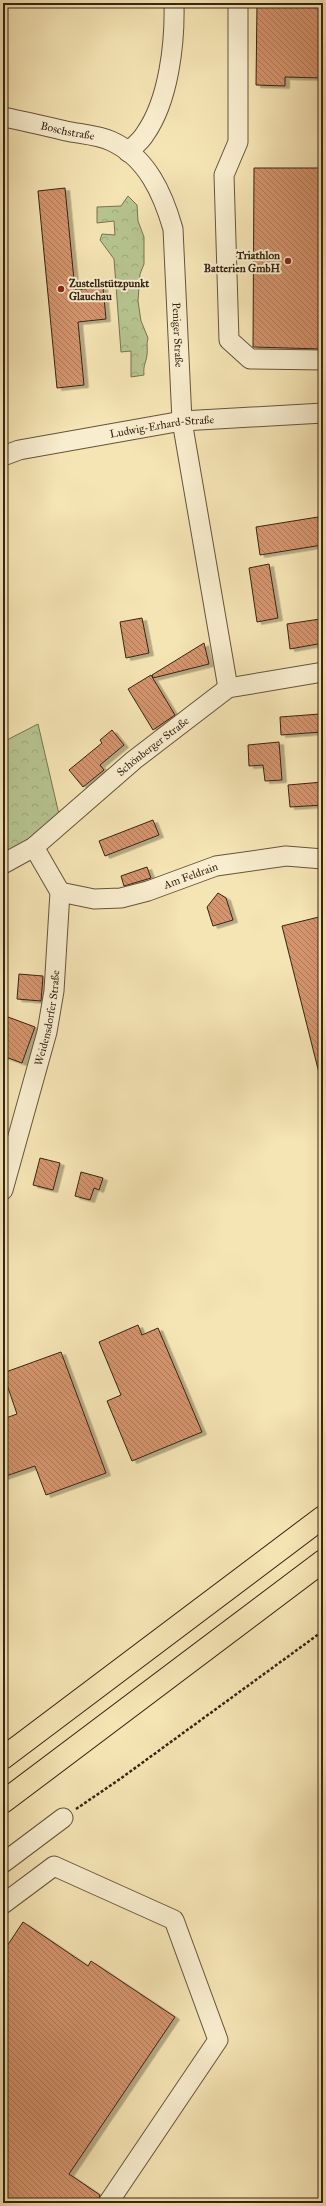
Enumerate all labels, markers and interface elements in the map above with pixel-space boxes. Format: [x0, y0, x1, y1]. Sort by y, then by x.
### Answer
street label: Boschstraße [39, 119, 96, 143]
place label: Triathlon Batterien GmbH [204, 249, 280, 275]
marker: Triathlon Batterien GmbH [283, 256, 293, 266]
place label: Zustellstützpunkt Glauchau [69, 277, 149, 303]
marker: Zustellstützpunkt Glauchau [56, 284, 66, 294]
street label: Peniger Straße [169, 302, 185, 368]
street label: Ludwig-Erhard-Straße [109, 413, 215, 441]
street label: Schönberger Straße [114, 714, 192, 779]
street label: Am Feldrain [161, 860, 220, 892]
street label: Weidensdorfer Straße [32, 969, 62, 1067]

